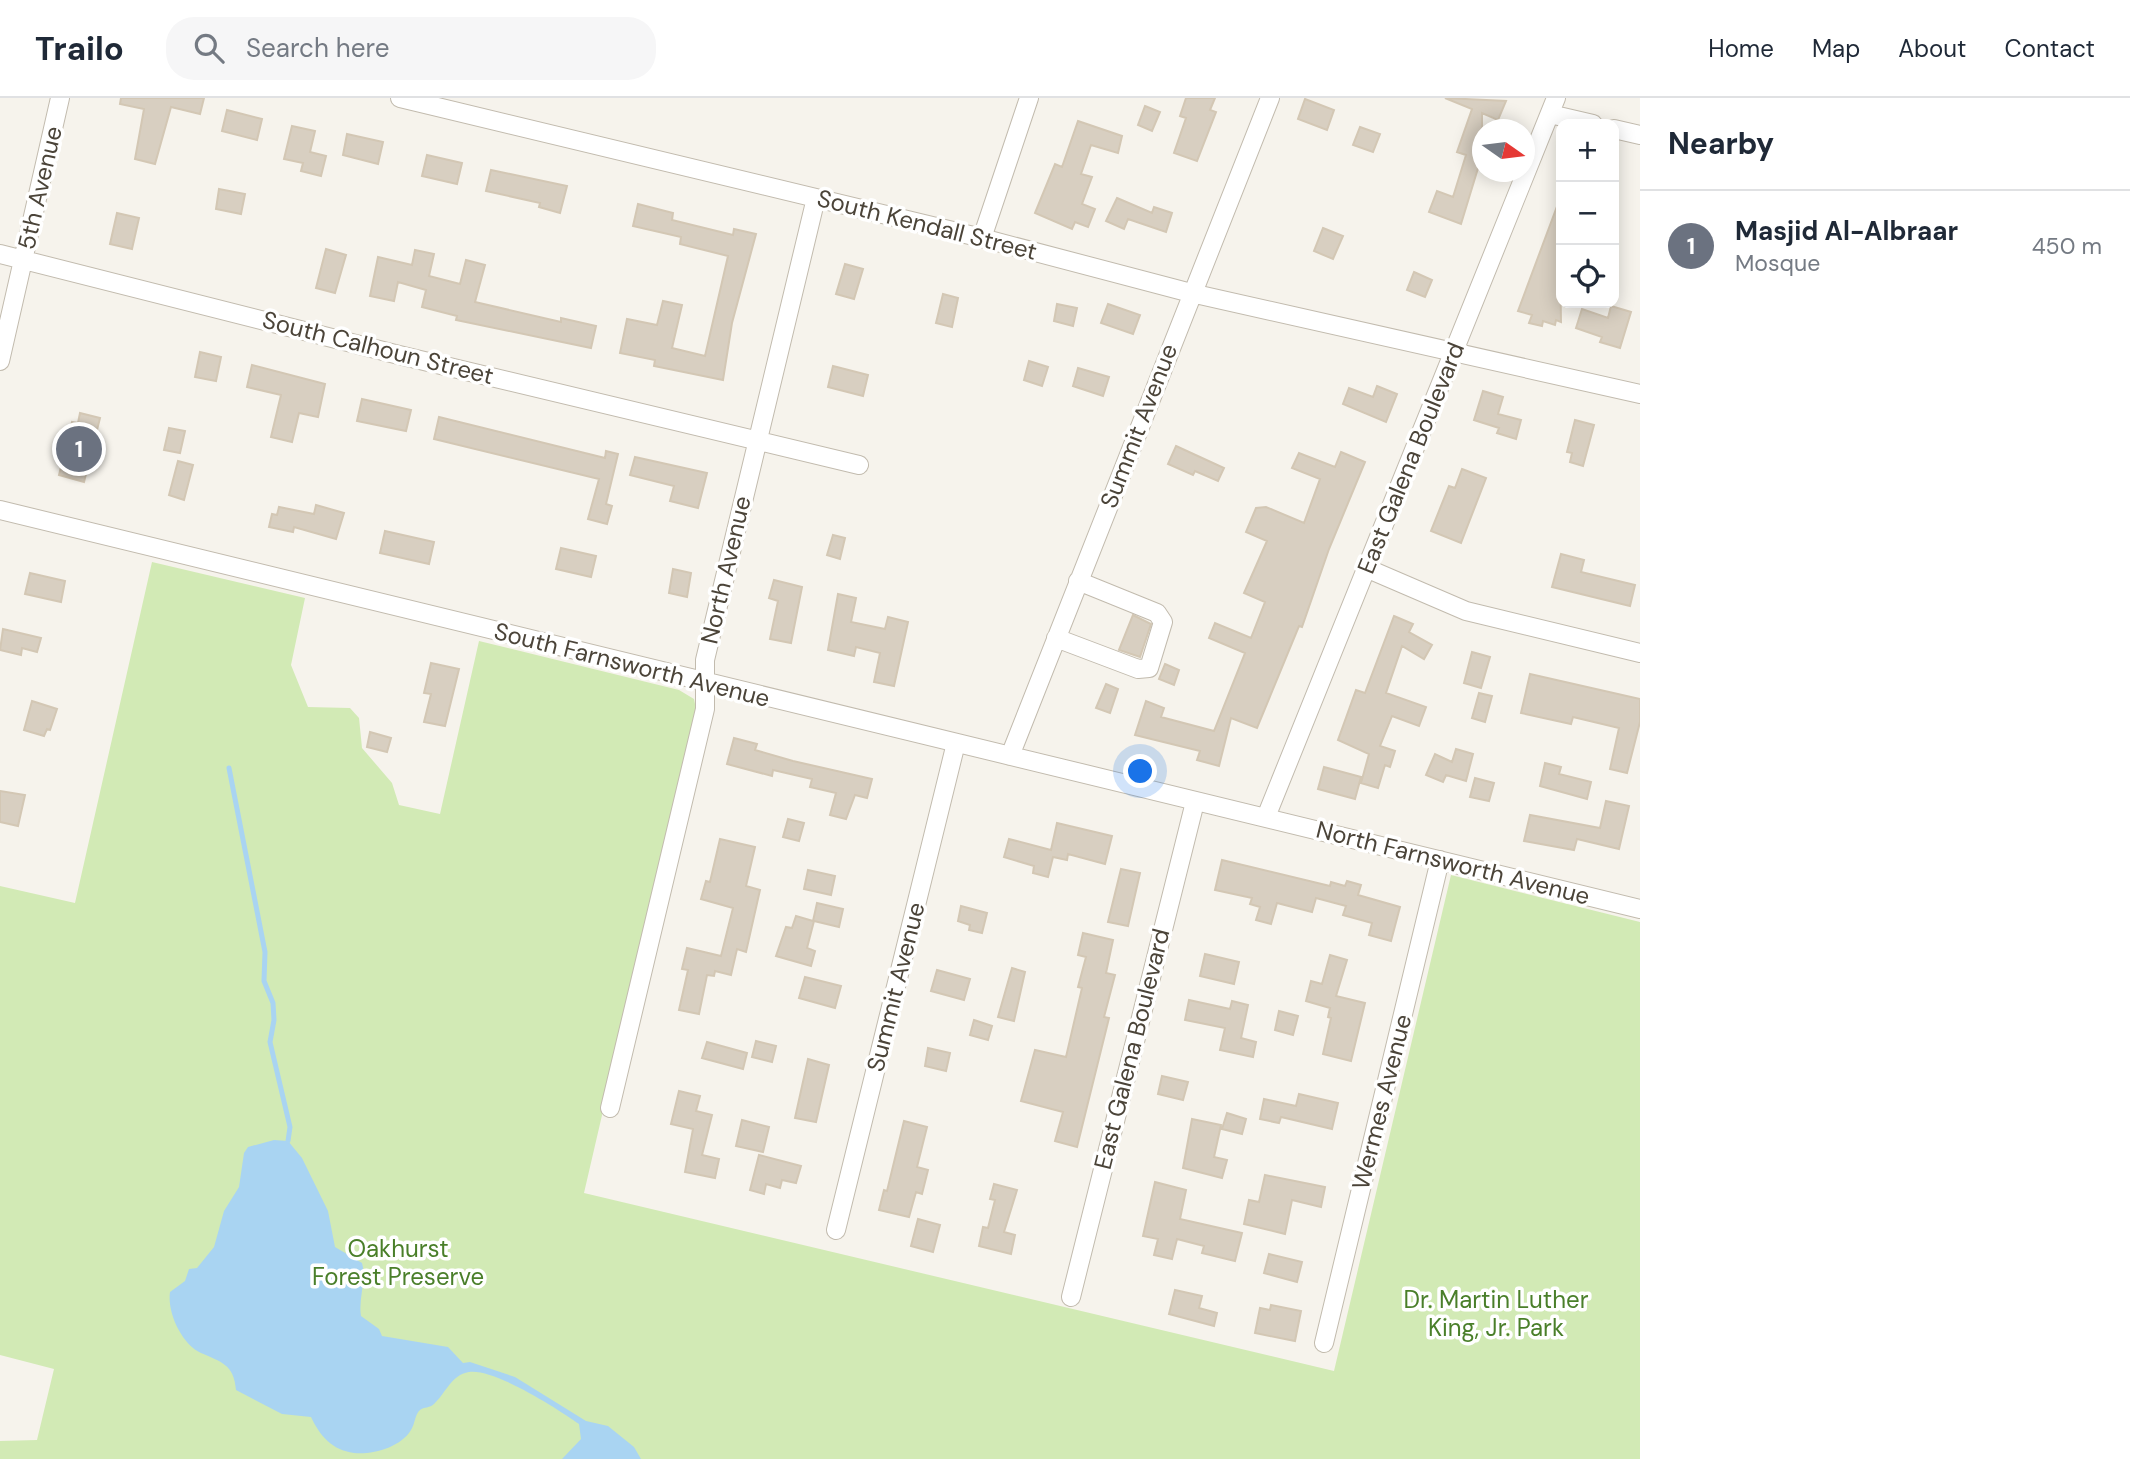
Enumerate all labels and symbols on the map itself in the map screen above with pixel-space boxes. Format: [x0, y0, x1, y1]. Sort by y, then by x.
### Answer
north arrow [1472, 119, 1535, 182]
street label: 5th Avenue [10, 123, 69, 253]
street label: South Kendall Street [814, 182, 1040, 267]
street label: South Calhoun Street [259, 304, 497, 391]
street label: East Galena Boulevard [1350, 338, 1471, 578]
street label: Summit Avenue [1093, 339, 1184, 512]
pin: 1 [56, 423, 102, 475]
street label: North Avenue [693, 493, 758, 647]
street label: South Farnsworth Avenue [491, 615, 773, 714]
your location [1123, 754, 1157, 788]
street label: North Farnsworth Avenue [1313, 814, 1593, 912]
street label: Summit Avenue [859, 899, 932, 1075]
street label: East Galena Boulevard [1087, 925, 1176, 1172]
street label: Wermes Avenue [1345, 1011, 1418, 1193]
park label: Oakhurst Forest Preserve [312, 1233, 484, 1292]
park label: Dr. Martin Luther King, Jr. Park [1403, 1284, 1589, 1343]

